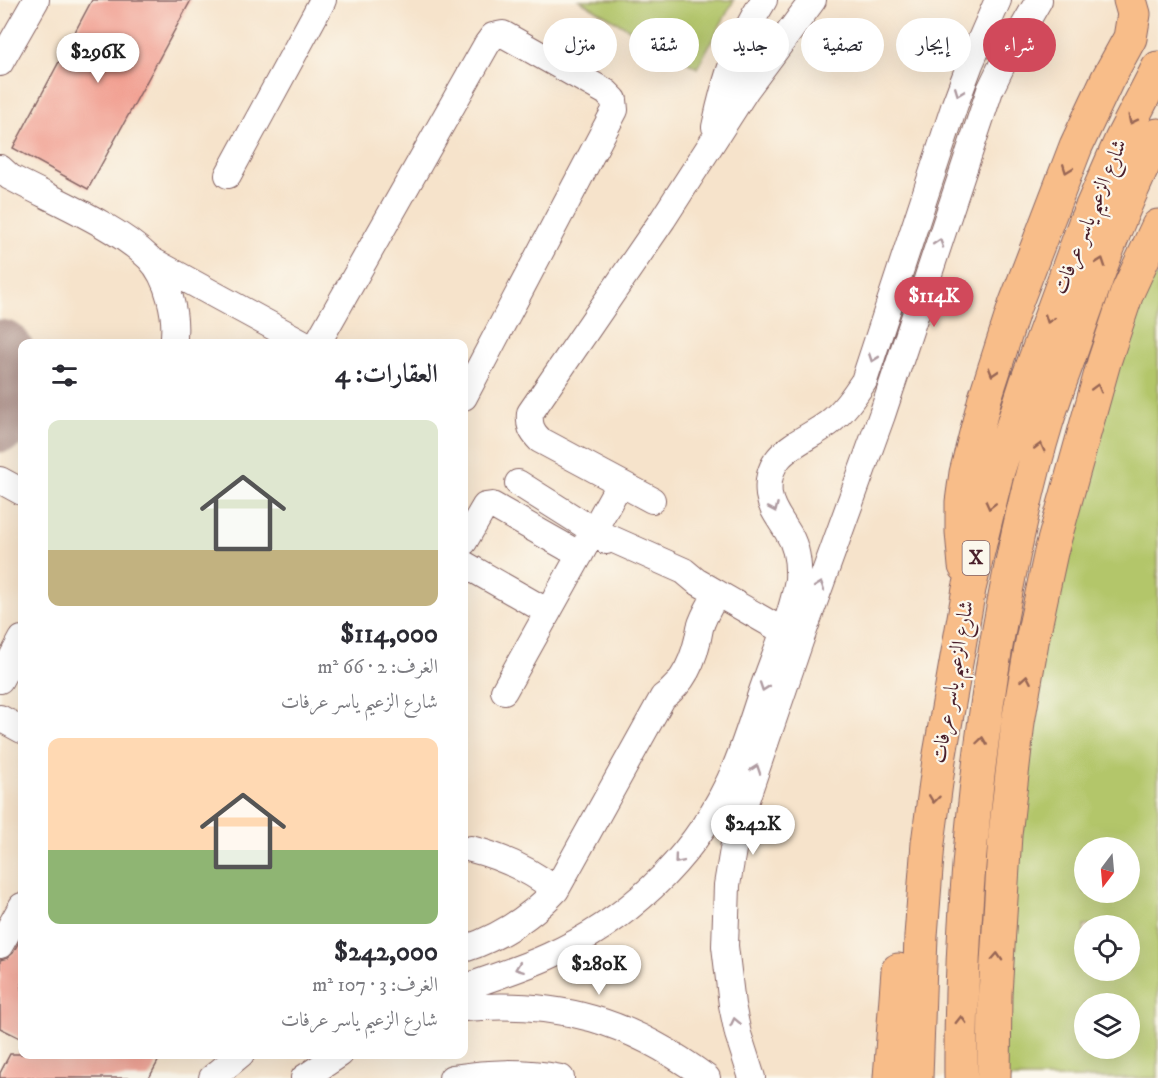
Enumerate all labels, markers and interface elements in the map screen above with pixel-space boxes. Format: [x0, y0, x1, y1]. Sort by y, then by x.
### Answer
chip: منزل [543, 18, 617, 72]
chip: شقة [629, 18, 699, 72]
chip: جديد [711, 18, 789, 72]
chip: تصفية [801, 18, 884, 72]
chip: إيجار [896, 18, 971, 72]
chip: شراء [983, 18, 1056, 72]
pin: $296K [56, 33, 140, 84]
text: $296K [70, 40, 126, 65]
one-way arrow [954, 86, 966, 97]
one-way arrow [1127, 114, 1139, 125]
street label: شارع الزعيم ياسر عرفات [1047, 136, 1139, 301]
one-way arrow [1061, 163, 1074, 174]
one-way arrow [932, 238, 944, 249]
one-way arrow [1094, 257, 1107, 268]
pin: $114K [892, 277, 976, 328]
text: $114K [908, 284, 960, 309]
one-way arrow [1044, 313, 1056, 324]
one-way arrow [867, 352, 880, 363]
text: العقارات: 4 [335, 358, 438, 391]
icon: filters [48, 359, 81, 392]
one-way arrow [988, 366, 1000, 377]
one-way arrow [1089, 383, 1102, 393]
one-way arrow [1033, 443, 1046, 453]
icon: home [189, 459, 297, 567]
one-way arrow [984, 500, 997, 510]
one-way arrow [767, 501, 779, 512]
road number: X [962, 541, 990, 575]
one-way arrow [812, 581, 825, 592]
street label: شارع الزعيم ياسر عرفات [926, 598, 987, 767]
text: $114,000 [340, 618, 438, 651]
text: الغرف: 2 · 66 m² [318, 655, 438, 680]
one-way arrow [1019, 675, 1031, 684]
one-way arrow [758, 681, 771, 692]
text: شارع الزعيم ياسر عرفات [281, 690, 438, 715]
one-way arrow [976, 737, 988, 746]
one-way arrow [748, 764, 761, 774]
icon: home [189, 777, 297, 885]
one-way arrow [928, 795, 940, 804]
pin: $242K [711, 805, 795, 856]
text: $242K [725, 812, 781, 837]
north arrow [1074, 837, 1140, 903]
map controls [1074, 837, 1140, 1059]
one-way arrow [674, 853, 685, 864]
button: locate [1074, 915, 1140, 981]
text: $242,000 [334, 936, 438, 969]
pin: $280K [557, 945, 641, 996]
text: $280K [571, 952, 627, 977]
one-way arrow [991, 952, 1004, 961]
one-way arrow [514, 961, 524, 974]
text: الغرف: 3 · 107 m² [312, 973, 438, 998]
button: layers [1074, 993, 1140, 1059]
text: شارع الزعيم ياسر عرفات [281, 1008, 438, 1033]
one-way arrow [955, 1015, 968, 1024]
one-way arrow [729, 1017, 742, 1027]

